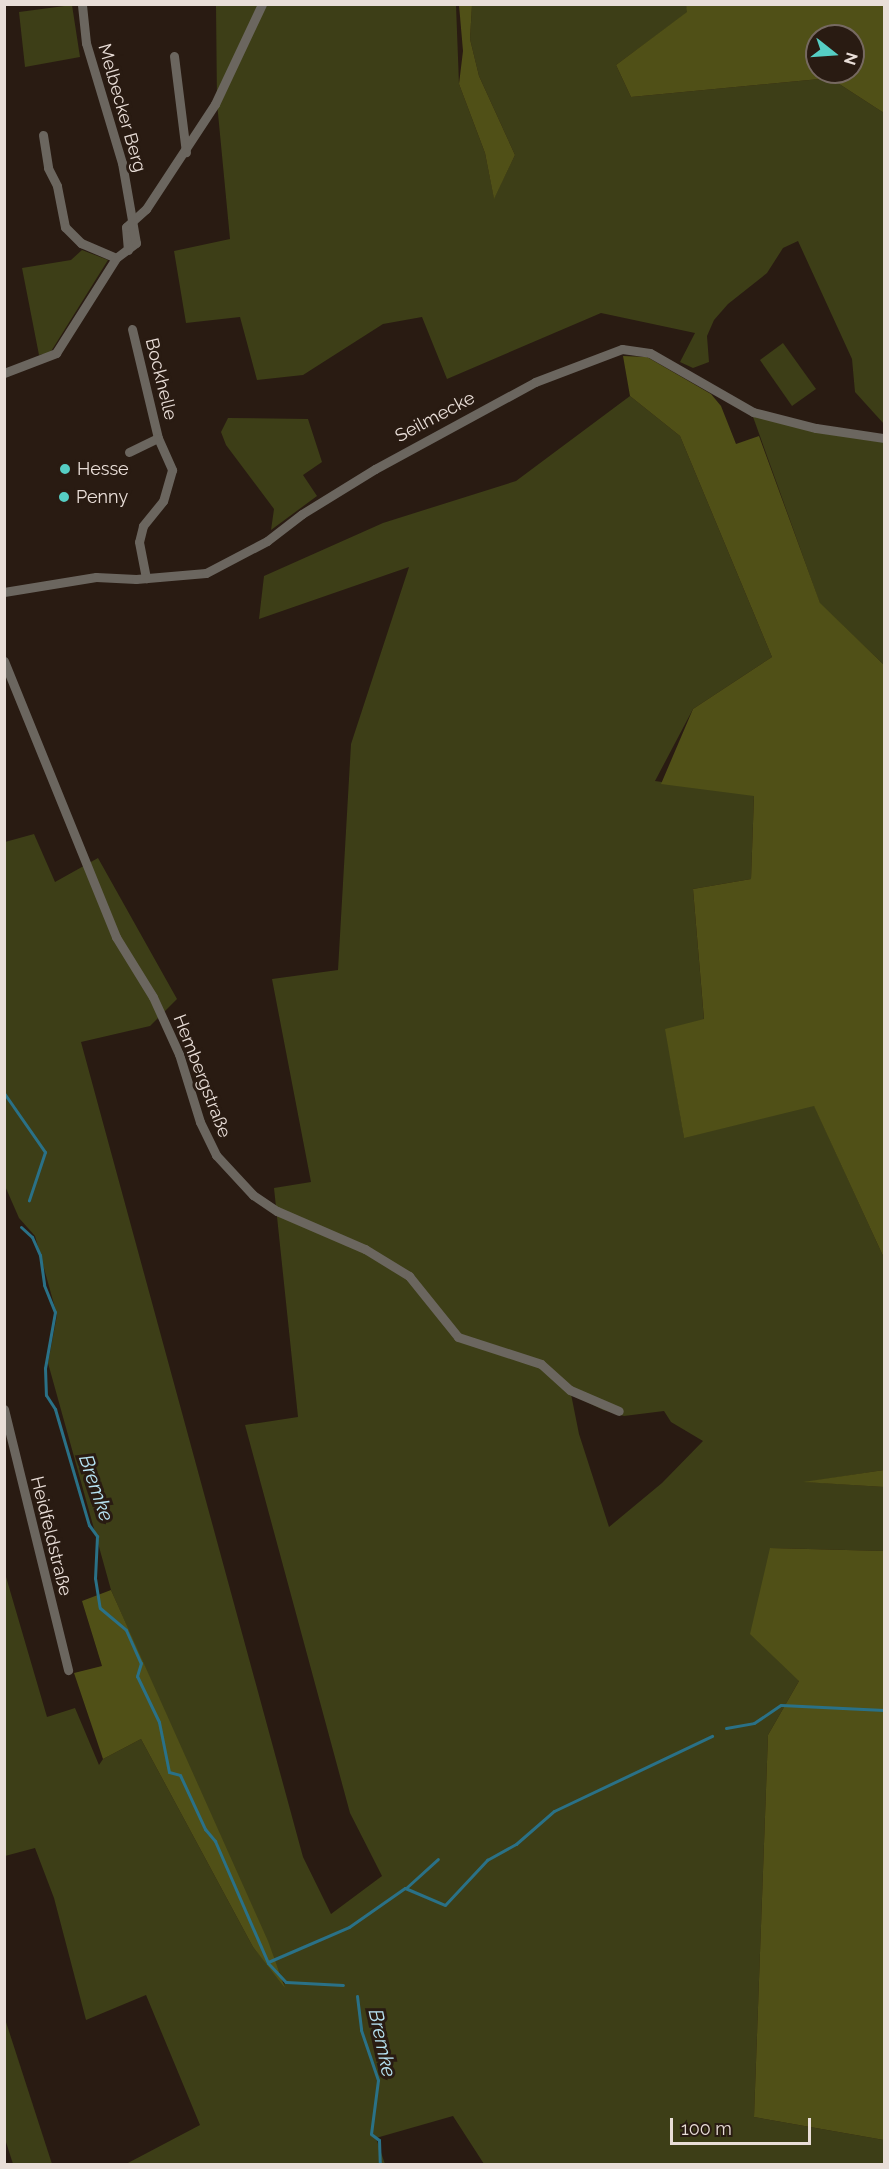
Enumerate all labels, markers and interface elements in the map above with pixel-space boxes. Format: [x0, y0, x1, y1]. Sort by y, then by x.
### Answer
north arrow [805, 24, 865, 84]
street label: Melbecker Berg [93, 41, 151, 175]
text: N [840, 50, 862, 67]
street label: Bockhelle [140, 336, 182, 422]
street label: Seilmecke [392, 387, 478, 447]
place label: Hesse [77, 458, 129, 480]
marker: Hesse [58, 462, 72, 476]
place label: Penny [76, 486, 128, 508]
marker: Penny [57, 490, 71, 504]
street label: Hembergstraße [169, 1011, 235, 1141]
water label: Bremke [73, 1451, 119, 1525]
street label: Heidfeldstraße [26, 1474, 76, 1598]
water label: Bremke [363, 2007, 401, 2079]
scale bar [673, 2106, 814, 2144]
text: 100 m [681, 2118, 732, 2139]

